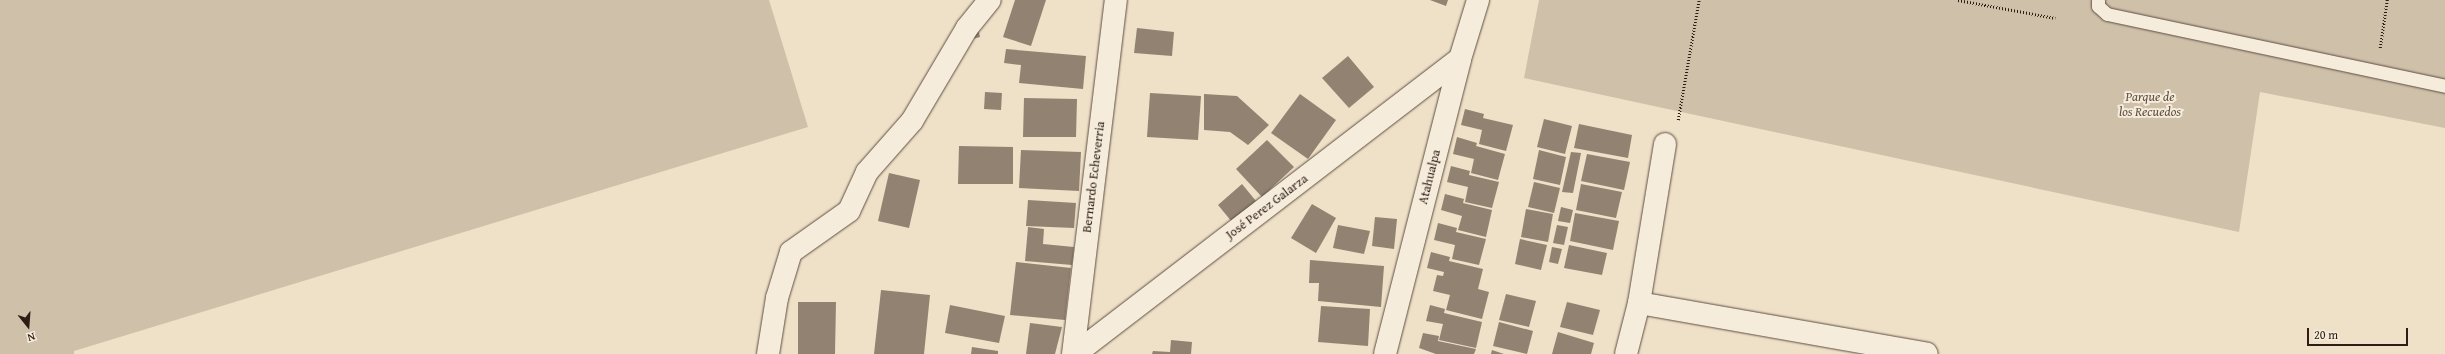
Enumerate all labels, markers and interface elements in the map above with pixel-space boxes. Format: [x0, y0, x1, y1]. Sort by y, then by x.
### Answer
park label: Parque de los Recuedos [2119, 90, 2181, 121]
street label: Bernardo Echeverria [1079, 120, 1109, 234]
street label: Atahualpa [1416, 148, 1444, 206]
street label: José Perez Galarza [1223, 171, 1311, 243]
north arrow [8, 306, 48, 346]
scale bar [2309, 320, 2410, 346]
text: 20 m [2314, 326, 2338, 343]
text: N [26, 329, 37, 346]

